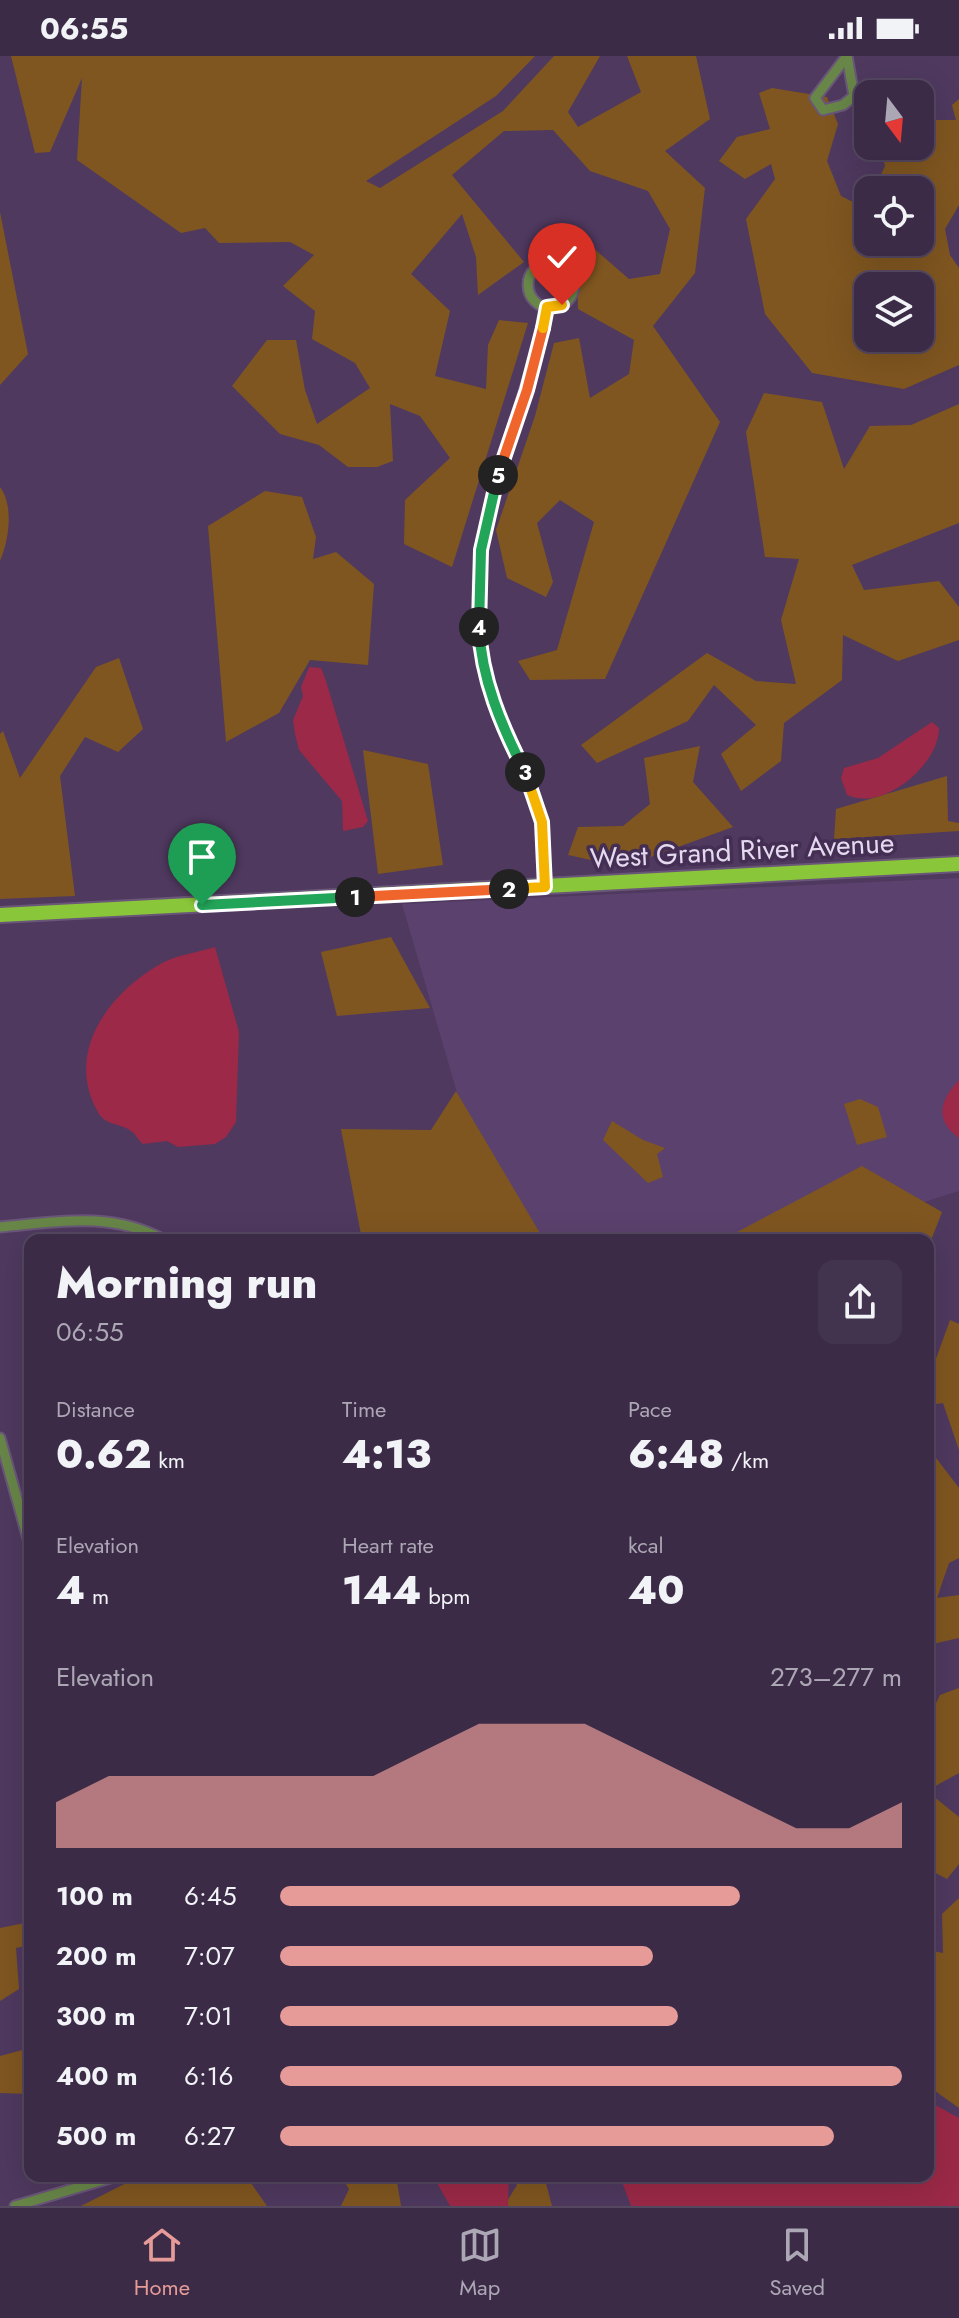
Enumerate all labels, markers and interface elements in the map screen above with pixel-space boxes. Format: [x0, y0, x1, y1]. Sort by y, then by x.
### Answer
text: 06:55 [40, 7, 128, 50]
north arrow [854, 80, 934, 160]
map controls [854, 80, 934, 352]
button: locate [854, 176, 934, 256]
pin [528, 223, 596, 305]
icon: check [540, 235, 584, 279]
button: layers [854, 272, 934, 352]
pin: 5 [478, 455, 518, 495]
text: 5 [491, 459, 505, 491]
pin: 4 [459, 607, 499, 647]
text: 4 [471, 611, 487, 643]
pin: 3 [505, 752, 545, 792]
text: 3 [518, 756, 532, 788]
street label: West Grand River Avenue [589, 822, 895, 879]
pin [168, 823, 236, 905]
icon: arrive [180, 835, 224, 879]
pin: 2 [489, 869, 529, 909]
text: 2 [502, 873, 516, 905]
pin: 1 [335, 877, 375, 917]
text: 1 [349, 881, 361, 913]
text: Morning run [56, 1251, 318, 1315]
button: share [818, 1260, 902, 1344]
text: 06:55 [56, 1313, 124, 1351]
text: Distance [56, 1393, 135, 1425]
text: Time [342, 1393, 386, 1425]
text: Pace [628, 1393, 672, 1425]
text: 0.62 [56, 1425, 152, 1483]
text: 4:13 [342, 1425, 431, 1483]
text: 6:48 [628, 1425, 724, 1483]
text: km [152, 1444, 185, 1476]
text: /km [724, 1444, 769, 1476]
text: Elevation [56, 1529, 139, 1561]
text: Heart rate [342, 1529, 434, 1561]
text: kcal [628, 1529, 664, 1561]
text: 4 [56, 1561, 85, 1619]
text: 144 [342, 1561, 422, 1619]
text: 40 [628, 1561, 685, 1619]
text: m [85, 1580, 109, 1612]
text: bpm [422, 1580, 470, 1612]
text: Elevation [56, 1658, 154, 1696]
text: 273–277 m [770, 1658, 902, 1696]
text: 100 m [56, 1877, 133, 1915]
text: 6:45 [184, 1877, 237, 1915]
text: 200 m [56, 1937, 137, 1975]
text: 7:07 [184, 1937, 235, 1975]
text: 300 m [56, 1997, 136, 2035]
text: 7:01 [184, 1997, 233, 2035]
text: 400 m [56, 2057, 138, 2095]
text: 6:16 [184, 2057, 233, 2095]
text: 500 m [56, 2117, 136, 2155]
text: 6:27 [184, 2117, 235, 2155]
tab: Home [134, 2223, 190, 2303]
tab: Map [458, 2223, 502, 2303]
tab: Saved [769, 2223, 825, 2303]

